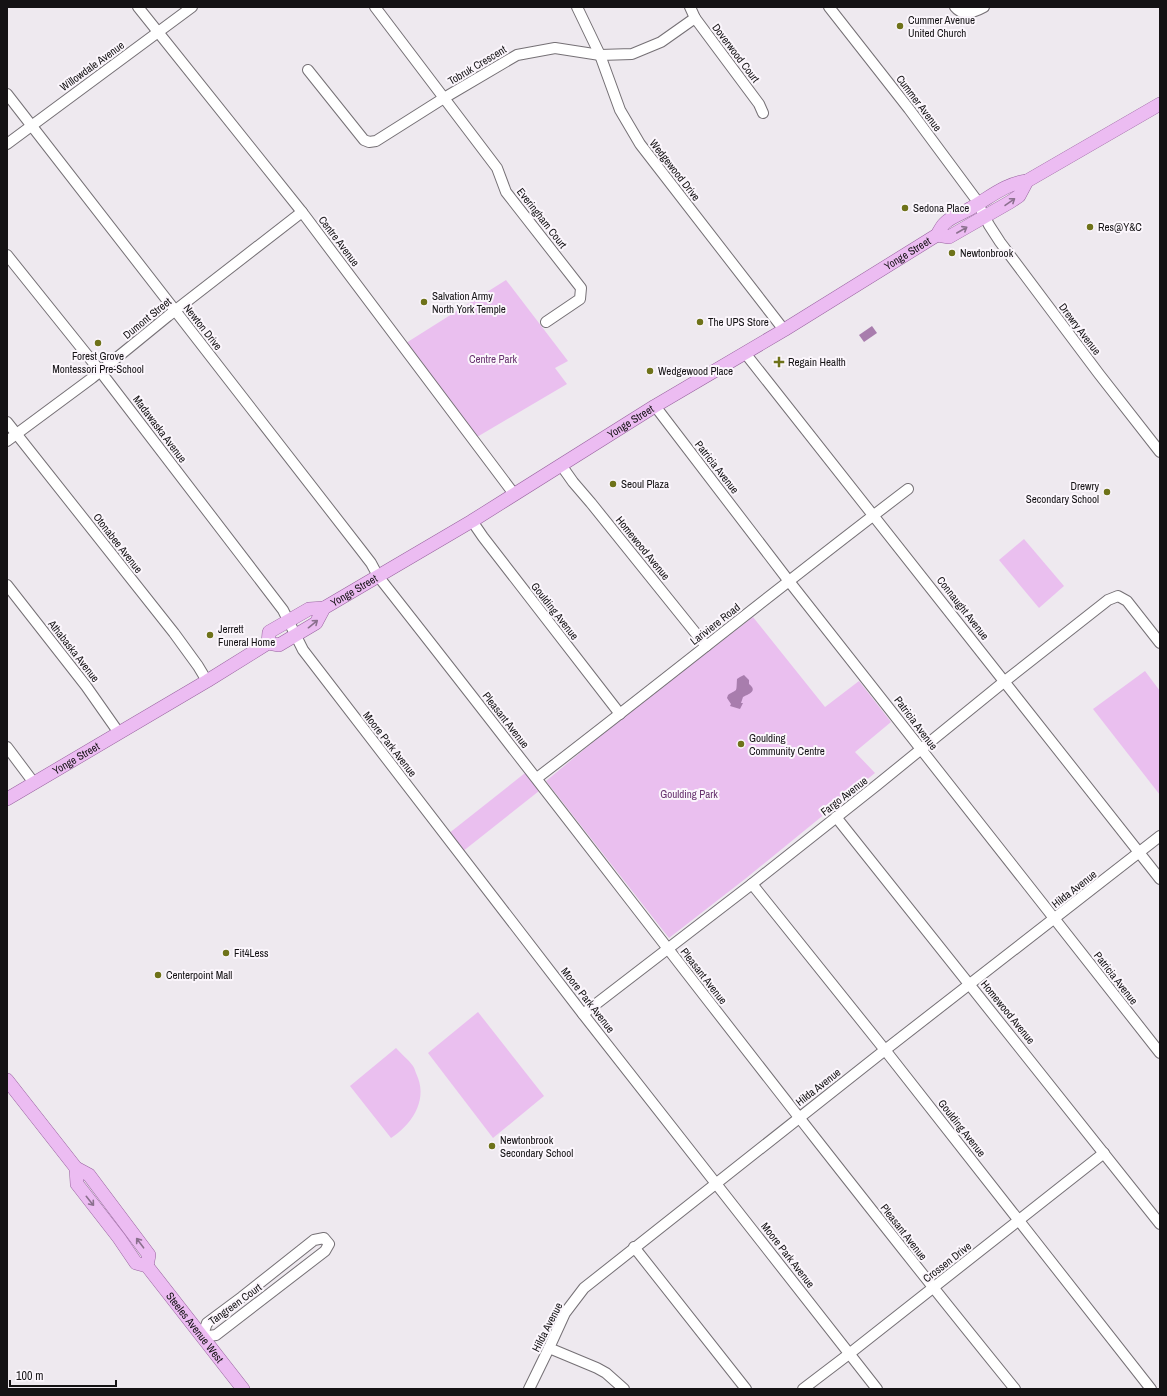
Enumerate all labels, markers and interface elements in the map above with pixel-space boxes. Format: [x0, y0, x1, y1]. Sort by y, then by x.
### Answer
place label: Cummer Avenue United Church [908, 13, 975, 40]
street label: Doverwood Court [709, 21, 763, 86]
marker: Cummer Avenue United Church [895, 21, 905, 31]
street label: Willowdale Avenue [57, 38, 127, 94]
street label: Tobruk Crescent [445, 42, 509, 88]
street label: Cummer Avenue [893, 72, 945, 134]
street label: Wedgewood Drive [647, 137, 703, 203]
street label: Everingham Court [514, 185, 570, 252]
one-way arrow [1004, 198, 1015, 206]
place label: Sedona Place [913, 201, 969, 215]
marker: Sedona Place [900, 203, 910, 213]
street label: Centre Avenue [315, 213, 363, 269]
place label: Res@Y&C [1098, 220, 1142, 234]
marker: Res@Y&C [1085, 222, 1095, 232]
one-way arrow [956, 225, 968, 233]
street label: Yonge Street [881, 233, 934, 273]
place label: Newtonbrook [960, 246, 1014, 260]
marker: Newtonbrook [947, 248, 957, 258]
place label: Salvation Army North York Temple [432, 289, 506, 316]
street label: Dumont Street [120, 294, 174, 342]
marker: Salvation Army North York Temple [419, 297, 429, 307]
street label: Drewry Avenue [1056, 300, 1104, 358]
street label: Newton Drive [181, 301, 225, 353]
place label: The UPS Store [708, 315, 769, 329]
marker: The UPS Store [695, 317, 705, 327]
marker: Forest Grove Montessori Pre-School [93, 338, 103, 348]
place label: Forest Grove Montessori Pre-School [52, 349, 144, 376]
park label: Centre Park [469, 352, 518, 366]
place label: Regain Health [788, 355, 846, 369]
marker: Regain Health [773, 356, 785, 368]
place label: Wedgewood Place [658, 364, 733, 378]
marker: Wedgewood Place [645, 366, 655, 376]
street label: Madawaska Avenue [130, 393, 190, 465]
street label: Yonge Street [605, 401, 657, 441]
street label: Patricia Avenue [692, 438, 742, 496]
place label: Seoul Plaza [621, 477, 669, 491]
marker: Seoul Plaza [608, 479, 618, 489]
place label: Drewry Secondary School [1026, 479, 1099, 506]
marker: Drewry Secondary School [1102, 487, 1112, 497]
street label: Otonabee Avenue [90, 510, 146, 576]
street label: Homewood Avenue [613, 513, 673, 583]
street label: Yonge Street [328, 571, 380, 610]
street label: Connaught Avenue [934, 574, 992, 642]
street label: Goulding Avenue [528, 579, 582, 643]
street label: Lariviere Road [687, 600, 743, 648]
street label: Athabaska Avenue [45, 616, 103, 685]
one-way arrow [307, 619, 318, 628]
place label: Jerrett Funeral Home [218, 622, 275, 649]
marker: Jerrett Funeral Home [205, 630, 215, 640]
street label: Pleasant Avenue [480, 689, 532, 751]
street label: Patricia Avenue [891, 693, 941, 753]
street label: Moore Park Avenue [360, 709, 420, 779]
place label: Goulding Community Centre [749, 731, 825, 758]
street label: Yonge Street [50, 739, 102, 778]
marker: Goulding Community Centre [736, 739, 746, 749]
street label: Fargo Avenue [818, 773, 870, 819]
park label: Goulding Park [660, 787, 718, 801]
street label: Hilda Avenue [1049, 867, 1099, 911]
street label: Pleasant Avenue [678, 945, 730, 1007]
place label: Fit4Less [234, 946, 269, 960]
marker: Fit4Less [221, 948, 231, 958]
street label: Patricia Avenue [1091, 949, 1141, 1007]
street label: Moore Park Avenue [558, 965, 618, 1035]
place label: Centerpoint Mall [166, 968, 232, 982]
marker: Centerpoint Mall [153, 970, 163, 980]
street label: Homewood Avenue [978, 977, 1038, 1047]
street label: Hilda Avenue [793, 1065, 843, 1109]
street label: Goulding Avenue [935, 1096, 989, 1160]
place label: Newtonbrook Secondary School [500, 1133, 573, 1160]
marker: Newtonbrook Secondary School [487, 1141, 497, 1151]
one-way arrow [86, 1195, 94, 1206]
street label: Pleasant Avenue [878, 1201, 930, 1263]
street label: Moore Park Avenue [758, 1220, 818, 1290]
one-way arrow [135, 1237, 144, 1248]
street label: Crossen Drive [920, 1239, 974, 1285]
street label: Tangreen Court [206, 1280, 265, 1328]
street label: Steeles Avenue West [163, 1289, 227, 1366]
street label: Hilda Avenue [529, 1300, 565, 1354]
scale bar [10, 1362, 116, 1388]
text: 100 m [16, 1368, 43, 1384]

